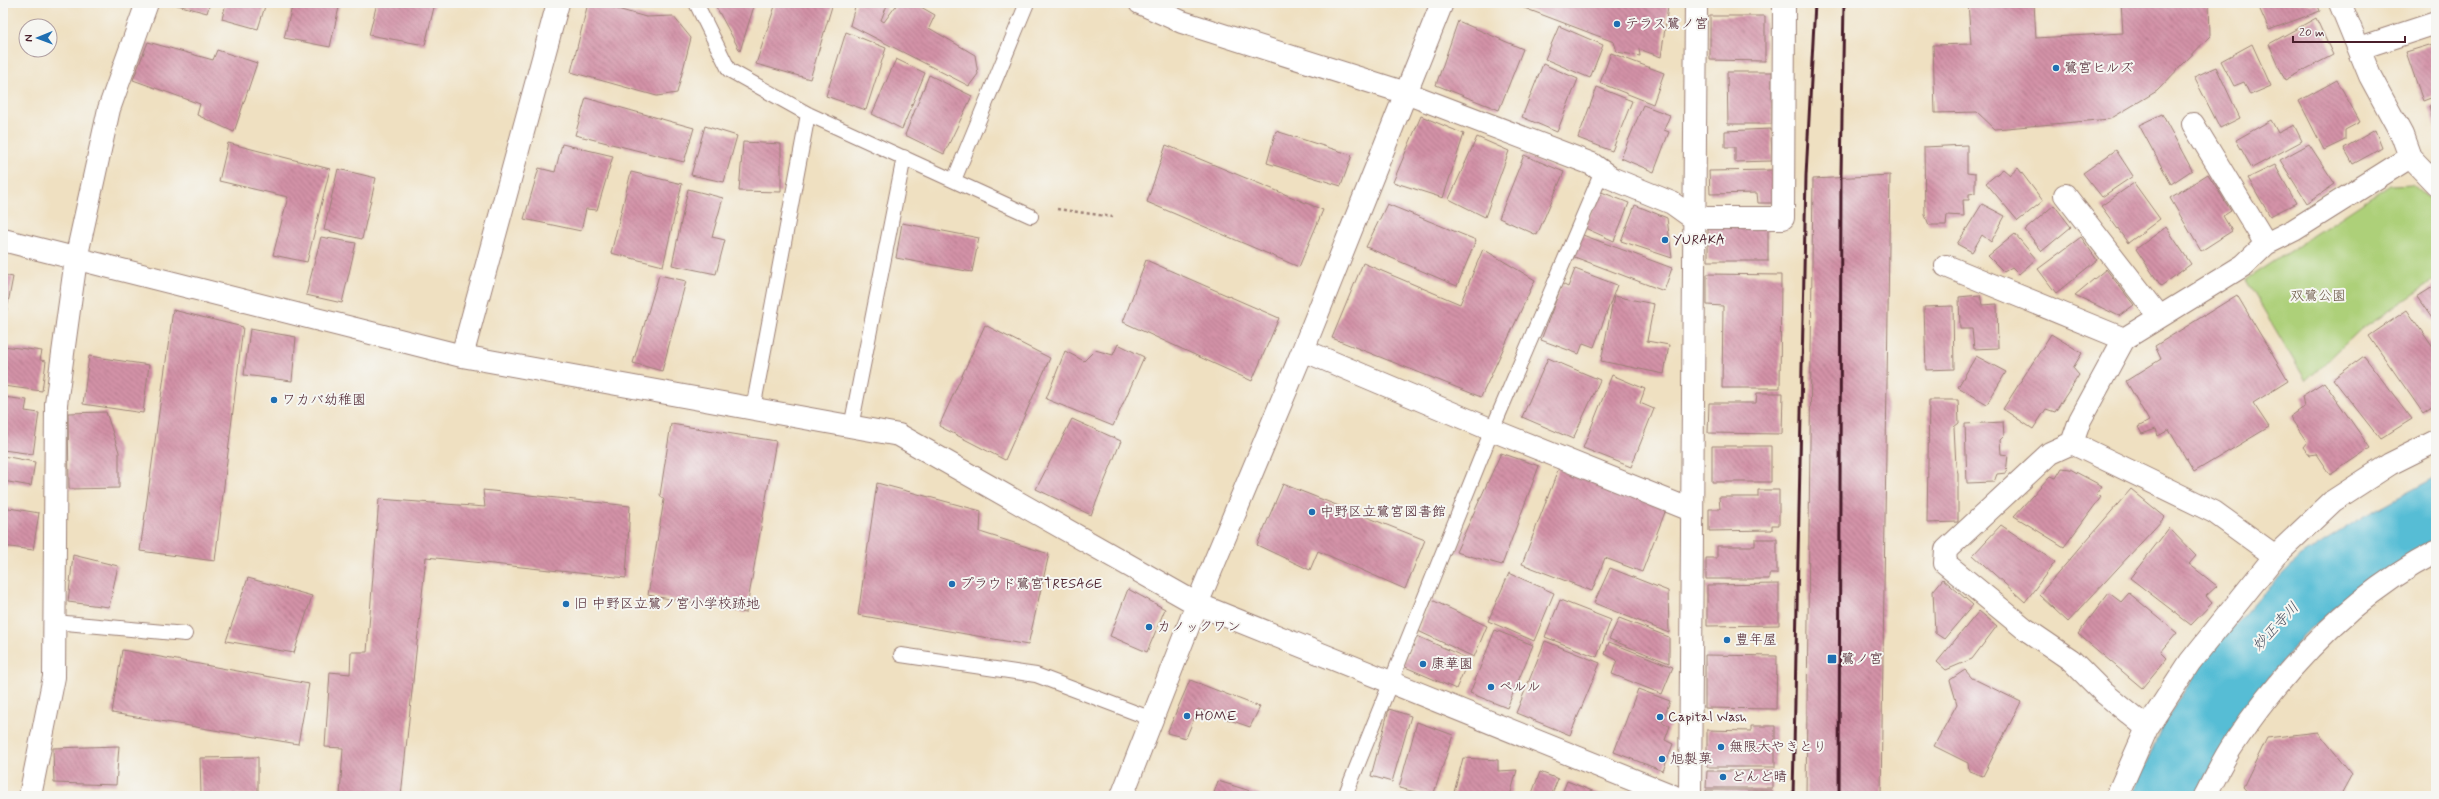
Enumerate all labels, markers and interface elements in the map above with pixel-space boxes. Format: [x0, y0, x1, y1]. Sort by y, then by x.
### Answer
place label: テラス鷺ノ宮 [1625, 15, 1708, 33]
north arrow [18, 18, 58, 58]
scale bar [2293, 18, 2405, 44]
marker: テラス鷺ノ宮 [1612, 19, 1622, 29]
text: 20 m [2299, 25, 2325, 41]
text: N [22, 34, 36, 42]
place label: 鷺宮ヒルズ [2064, 59, 2134, 77]
marker: 鷺宮ヒルズ [2051, 63, 2061, 73]
place label: YURAKA [1673, 231, 1725, 249]
marker: YURAKA [1660, 235, 1670, 245]
park label: 双鷺公園 [2290, 287, 2346, 305]
place label: ワカバ幼稚園 [282, 391, 366, 409]
marker: ワカバ幼稚園 [269, 395, 279, 405]
place label: 中野区立鷺宮図書館 [1320, 503, 1446, 521]
marker: 中野区立鷺宮図書館 [1307, 507, 1317, 517]
place label: プラウド鷺宮TRESAGE [960, 575, 1102, 593]
marker: プラウド鷺宮TRESAGE [947, 579, 957, 589]
place label: 旧 中野区立鷺ノ宮小学校跡地 [574, 595, 760, 613]
water label: 妙正寺川 [2248, 598, 2304, 656]
marker: 旧 中野区立鷺ノ宮小学校跡地 [561, 599, 571, 609]
place label: カノックワン [1157, 618, 1241, 636]
marker: カノックワン [1144, 622, 1154, 632]
place label: 豊年屋 [1735, 631, 1777, 649]
marker: 豊年屋 [1722, 635, 1732, 645]
place label: 鷺ノ宮 [1841, 650, 1883, 668]
marker: 鷺ノ宮 [1826, 653, 1838, 665]
place label: 康華園 [1431, 655, 1473, 673]
marker: 康華園 [1418, 659, 1428, 669]
place label: ペルル [1499, 678, 1541, 696]
marker: ペルル [1486, 682, 1496, 692]
place label: HOME [1195, 707, 1237, 725]
place label: Capital Wash [1668, 708, 1747, 726]
marker: HOME [1182, 711, 1192, 721]
marker: Capital Wash [1655, 712, 1665, 722]
place label: 無限大やきとり [1729, 738, 1827, 756]
marker: 無限大やきとり [1716, 742, 1726, 752]
place label: 旭製菓 [1670, 750, 1712, 768]
marker: 旭製菓 [1657, 754, 1667, 764]
place label: どんど晴 [1731, 768, 1787, 786]
marker: どんど晴 [1718, 772, 1728, 782]

